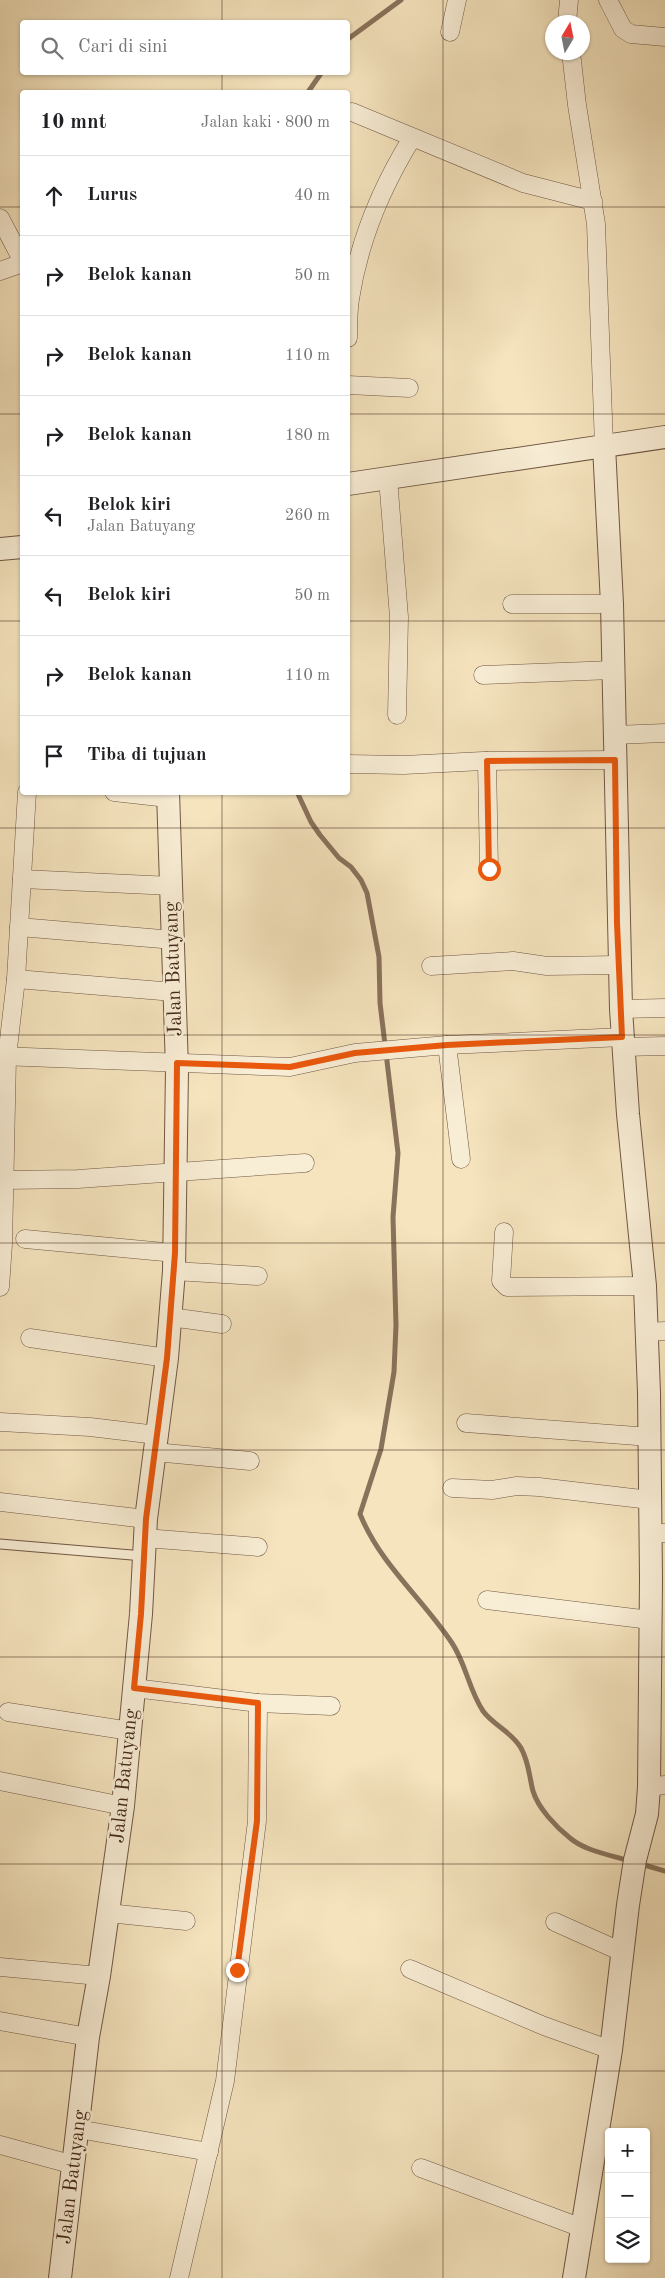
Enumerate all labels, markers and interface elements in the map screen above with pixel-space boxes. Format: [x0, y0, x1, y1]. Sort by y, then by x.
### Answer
north arrow [545, 15, 590, 60]
search box [20, 20, 350, 75]
icon: search [38, 34, 66, 62]
text: Cari di sini [78, 38, 168, 57]
text: 10 mnt [40, 112, 106, 133]
text: Jalan kaki · 800 m [201, 115, 330, 131]
icon: ahead [40, 182, 68, 210]
text: Lurus [87, 186, 137, 205]
text: 40 m [294, 188, 330, 204]
icon: right [40, 262, 68, 290]
text: Belok kanan [87, 266, 192, 285]
text: 50 m [294, 268, 330, 284]
icon: right [40, 342, 68, 370]
text: Belok kanan [87, 346, 192, 365]
text: 110 m [285, 348, 330, 364]
icon: right [40, 422, 68, 450]
text: Belok kanan [87, 426, 192, 445]
text: 180 m [285, 428, 330, 444]
text: Belok kiri [87, 496, 171, 515]
icon: left [40, 502, 68, 530]
text: 260 m [285, 508, 330, 524]
text: Jalan Batuyang [87, 519, 195, 535]
icon: left [40, 582, 68, 610]
text: Belok kiri [87, 586, 171, 605]
text: 50 m [294, 588, 330, 604]
icon: right [40, 662, 68, 690]
text: Belok kanan [87, 666, 192, 685]
text: 110 m [285, 668, 330, 684]
icon: arrive [40, 742, 68, 770]
text: Tiba di tujuan [87, 746, 207, 765]
route start [478, 858, 501, 881]
street label: Jalan Batuyang [162, 901, 186, 1037]
street label: Jalan Batuyang [108, 1708, 142, 1844]
route end [226, 1959, 249, 1982]
street label: Jalan Batuyang [55, 2109, 91, 2245]
map controls [605, 2128, 650, 2263]
button: + [605, 2128, 650, 2173]
button: − [605, 2173, 650, 2218]
button: layers [605, 2218, 650, 2263]

